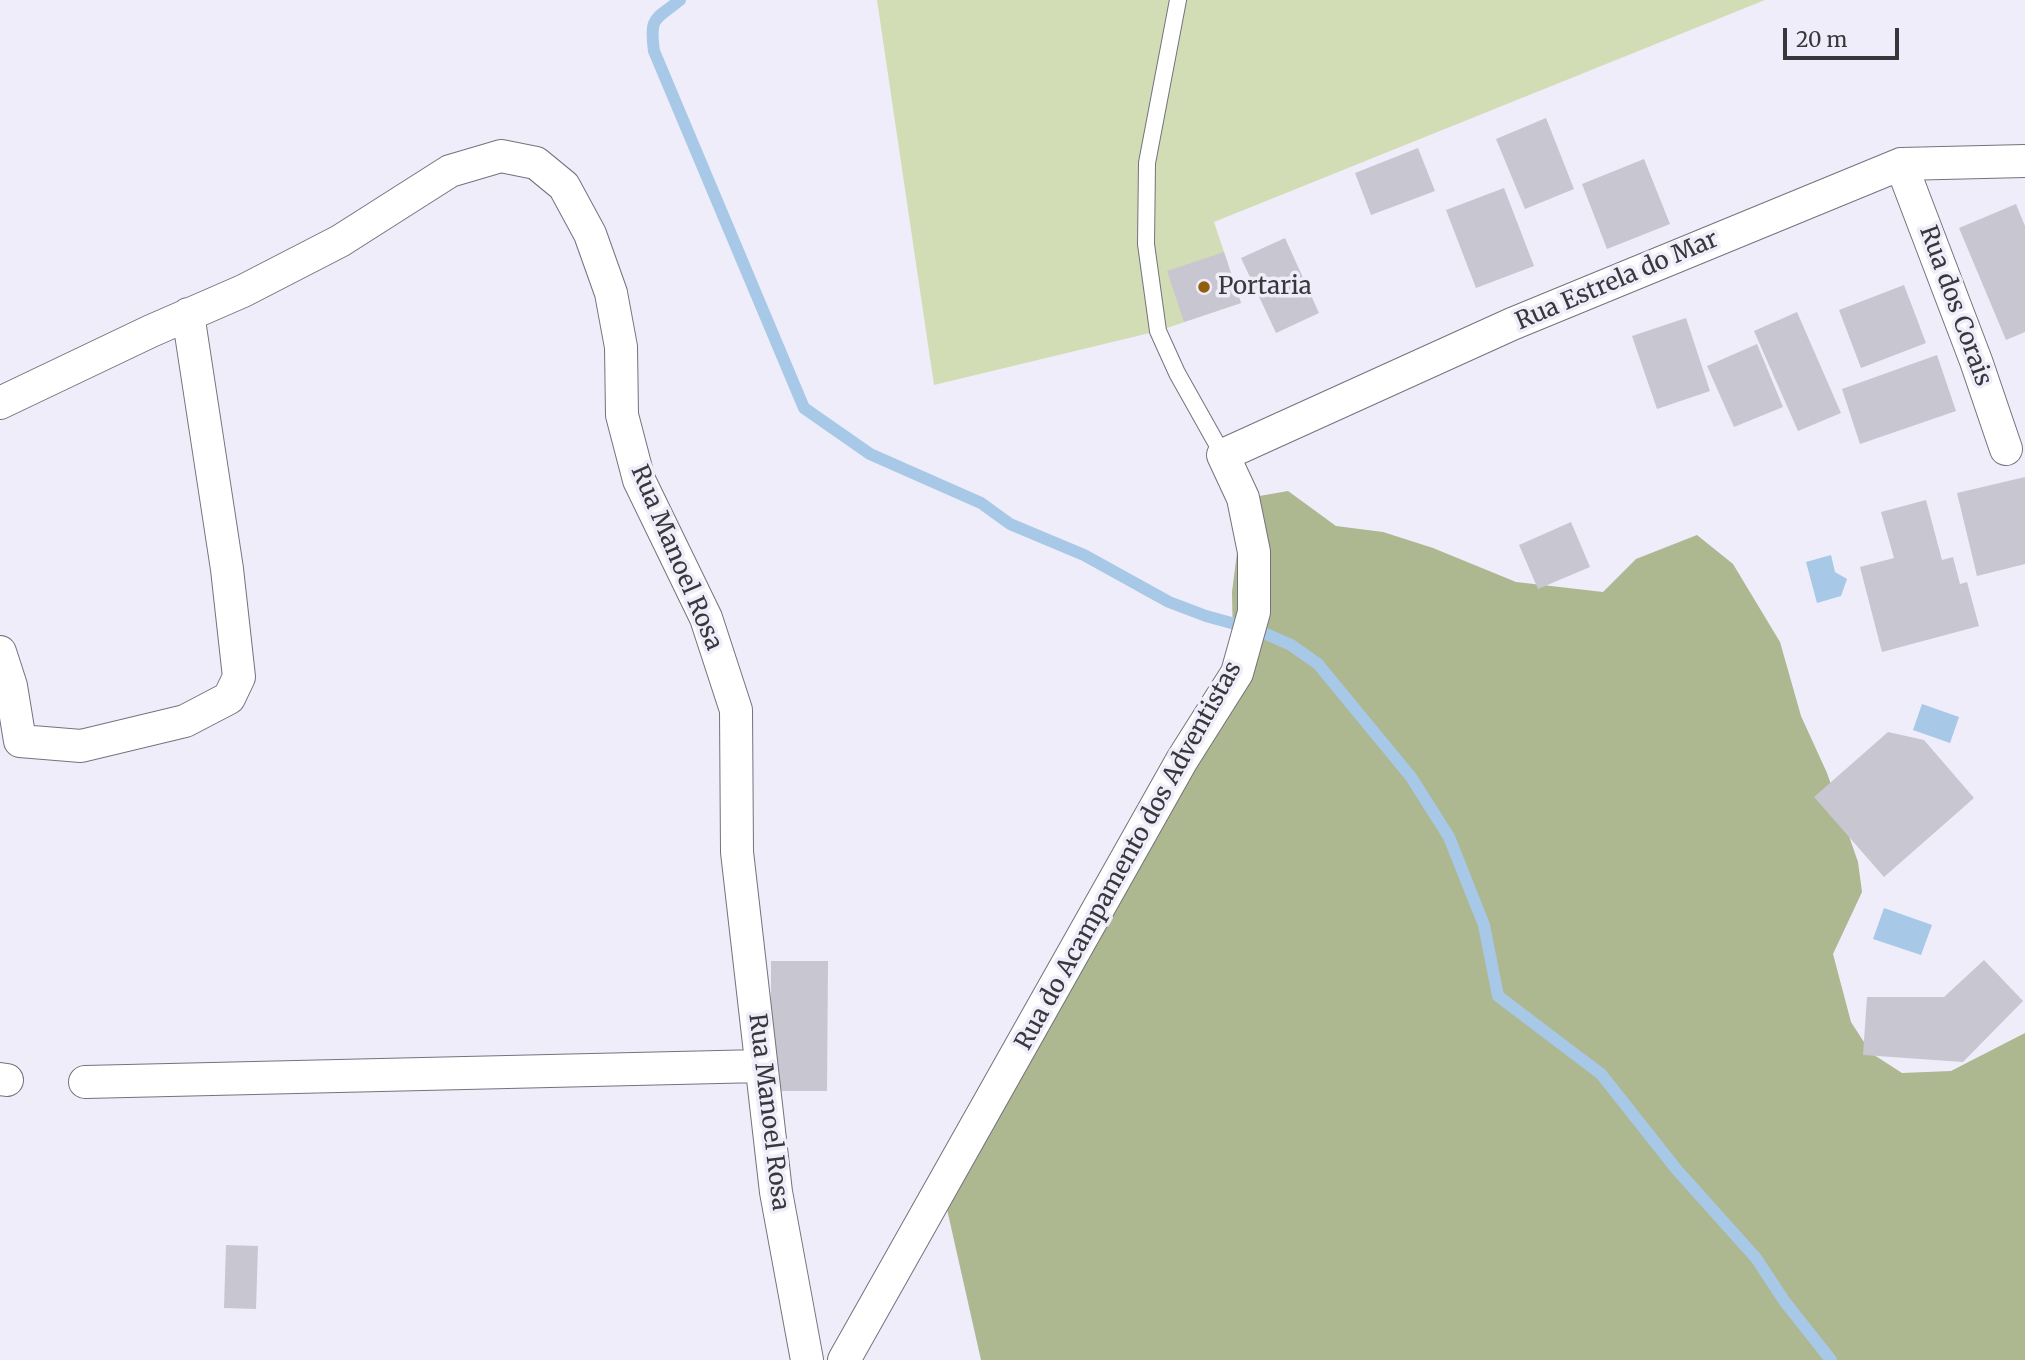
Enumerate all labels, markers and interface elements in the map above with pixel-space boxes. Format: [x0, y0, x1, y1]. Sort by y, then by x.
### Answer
scale bar [1787, 14, 1902, 58]
text: 20 m [1796, 26, 1847, 53]
street label: Rua dos Corais [1913, 222, 1997, 390]
street label: Rua Estrela do Mar [1511, 225, 1723, 337]
place label: Portaria [1218, 273, 1312, 301]
marker: Portaria [1196, 279, 1212, 295]
street label: Rua Manoel Rosa [624, 461, 728, 655]
street label: Rua do Acampamento dos Adventistas [1010, 657, 1248, 1055]
street label: Rua Manoel Rosa [742, 1012, 794, 1212]

